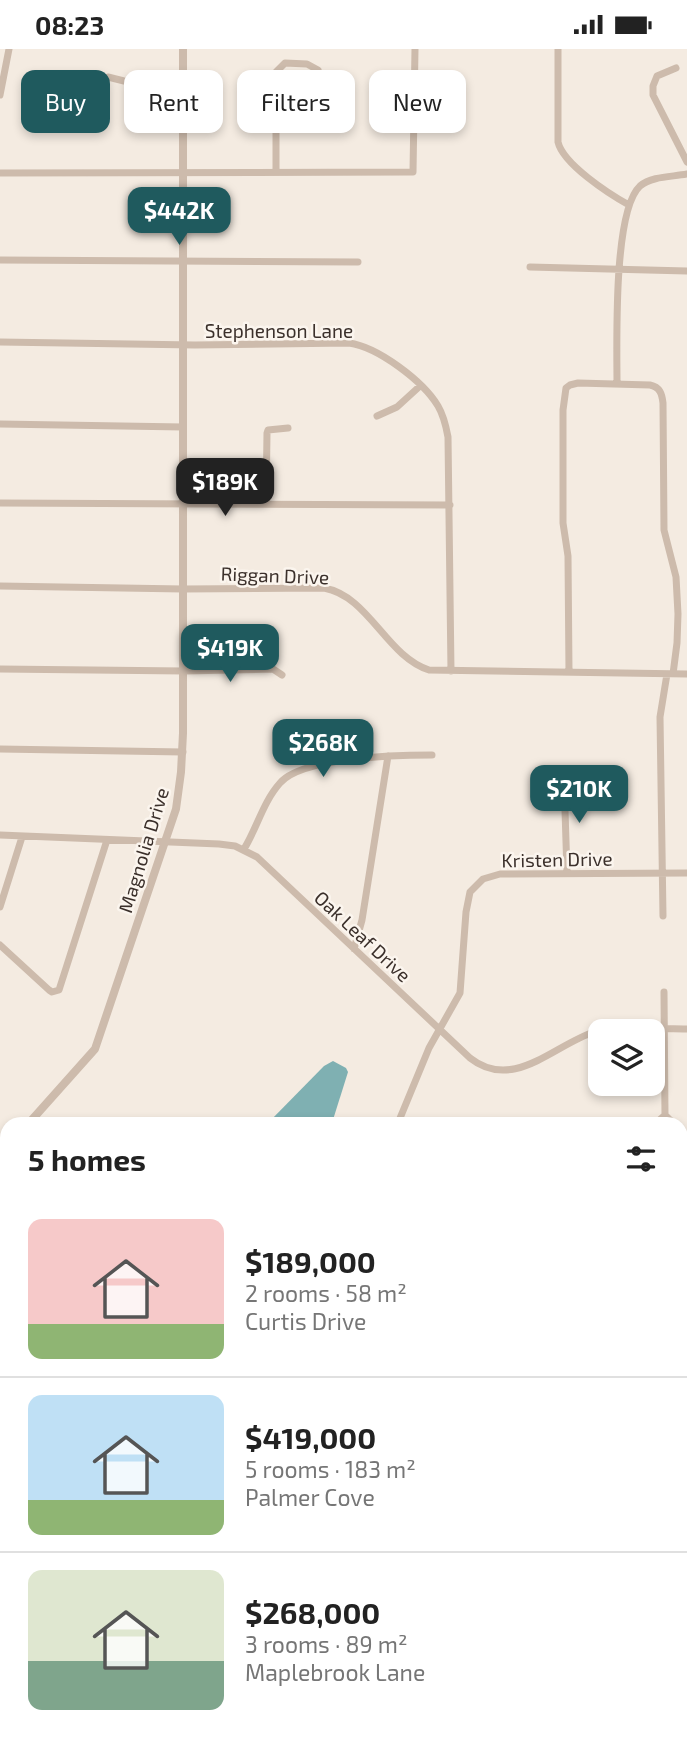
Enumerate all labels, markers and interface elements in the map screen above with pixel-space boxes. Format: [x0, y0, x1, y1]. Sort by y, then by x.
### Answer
text: 08:23 [35, 9, 104, 40]
chip: Buy [21, 70, 110, 133]
chip: Rent [124, 70, 223, 133]
chip: Filters [237, 70, 355, 133]
chip: New [369, 70, 466, 133]
pin: $442K [130, 187, 228, 247]
text: $442K [144, 196, 214, 224]
street label: Stephenson Lane [205, 319, 353, 342]
pin: $189K [176, 459, 274, 518]
text: $189K [192, 467, 258, 495]
street label: Riggan Drive [220, 562, 330, 588]
pin: $419K [181, 625, 279, 684]
text: $419K [197, 633, 263, 661]
pin: $268K [274, 719, 372, 779]
text: $268K [288, 728, 358, 756]
pin: $210K [530, 765, 628, 825]
text: $210K [546, 774, 612, 802]
street label: Magnolia Drive [113, 785, 173, 915]
street label: Kristen Drive [501, 847, 613, 871]
street label: Oak Leaf Drive [310, 886, 416, 986]
map controls [588, 1019, 665, 1096]
button: layers [588, 1019, 665, 1096]
icon: filters [622, 1140, 660, 1178]
text: 5 homes [28, 1141, 146, 1177]
text: $189,000 [245, 1243, 376, 1279]
icon: home [84, 1247, 168, 1331]
text: 2 rooms · 58 m² [245, 1279, 407, 1307]
text: Curtis Drive [245, 1307, 366, 1335]
text: $419,000 [245, 1419, 376, 1455]
icon: home [84, 1423, 168, 1507]
text: 5 rooms · 183 m² [245, 1455, 416, 1483]
text: Palmer Cove [245, 1483, 375, 1511]
text: $268,000 [245, 1594, 380, 1630]
icon: home [84, 1598, 168, 1682]
text: 3 rooms · 89 m² [245, 1630, 407, 1658]
text: Maplebrook Lane [245, 1658, 425, 1686]

